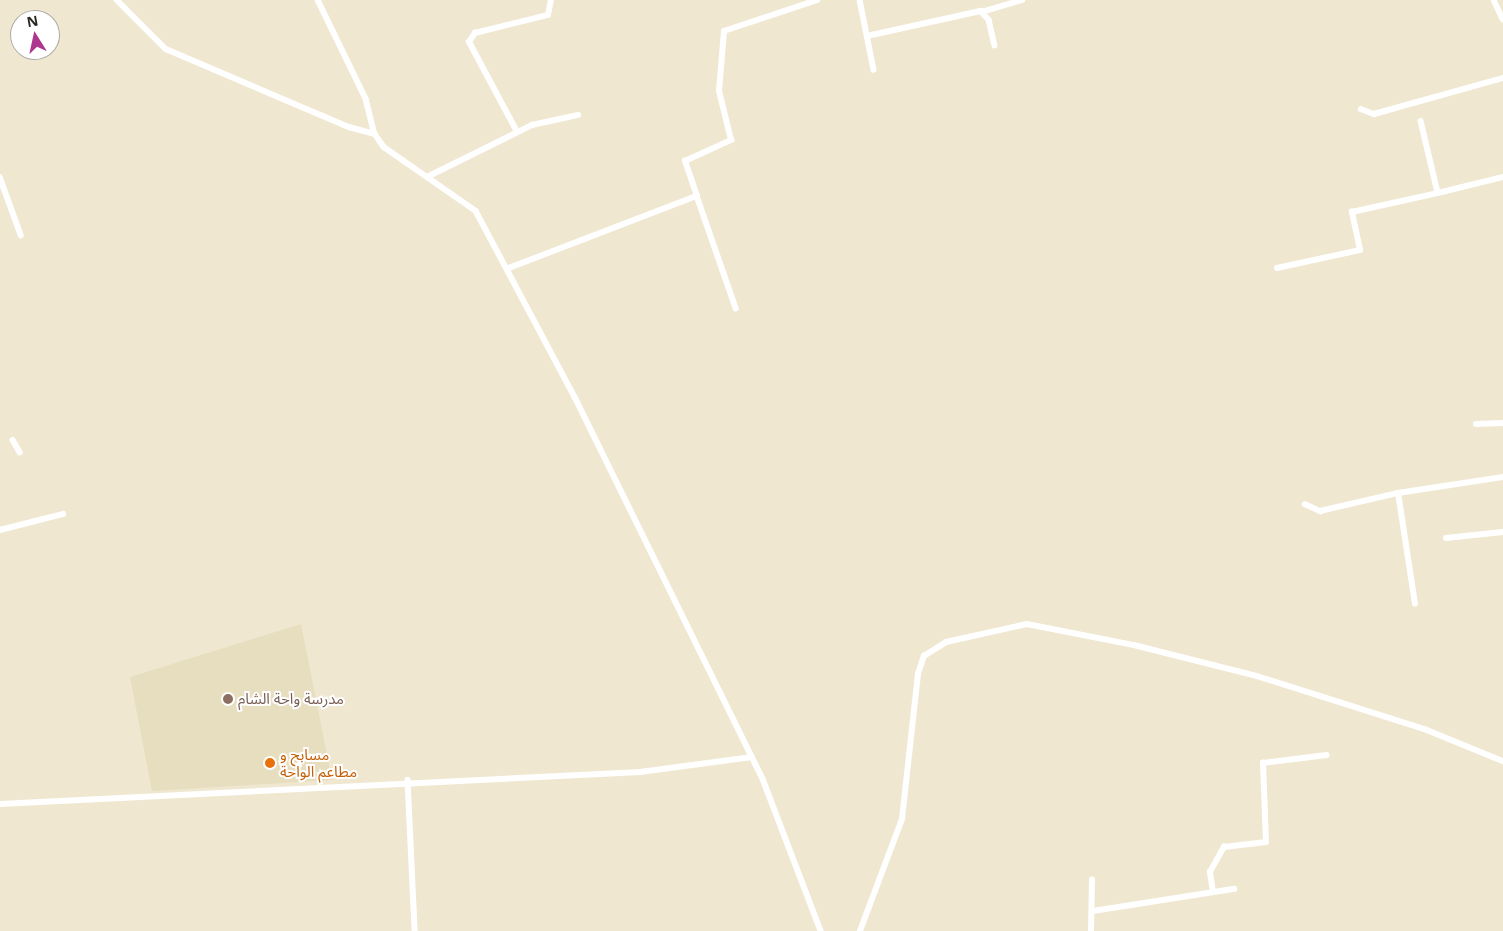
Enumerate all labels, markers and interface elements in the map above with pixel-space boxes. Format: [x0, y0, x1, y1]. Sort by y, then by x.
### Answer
north arrow [10, 10, 60, 60]
text: N [25, 10, 40, 31]
place label: مدرسة واحة الشام [238, 690, 344, 708]
marker: مدرسة واحة الشام [222, 693, 234, 705]
place label: مسابح و مطاعم الواحة [280, 745, 357, 780]
marker: مسابح و مطاعم الواحة [264, 757, 276, 769]

